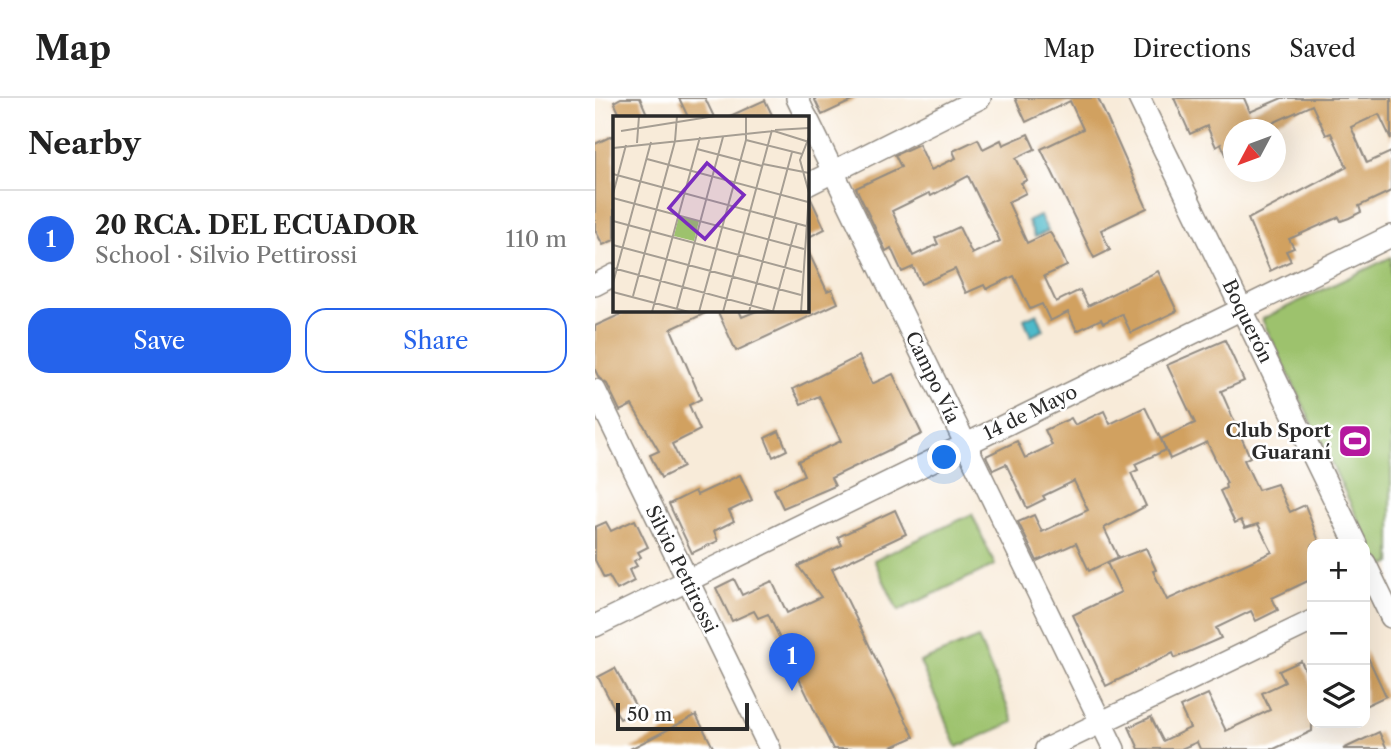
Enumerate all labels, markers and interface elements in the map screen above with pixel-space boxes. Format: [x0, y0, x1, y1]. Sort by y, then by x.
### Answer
text: Map [35, 28, 111, 69]
text: Map [1043, 34, 1095, 63]
text: Directions [1133, 34, 1251, 63]
text: Saved [1289, 34, 1356, 63]
inset map [613, 116, 809, 312]
north arrow [1223, 119, 1286, 182]
text: Nearby [28, 125, 141, 162]
text: 20 RCA. DEL ECUADOR [95, 209, 417, 241]
text: 1 [46, 225, 56, 253]
text: 110 m [506, 225, 567, 253]
text: School · Silvio Pettirossi [95, 241, 357, 269]
street label: Boquerón [1217, 276, 1278, 367]
button: Save [28, 308, 291, 373]
button: Share [305, 308, 567, 373]
street label: Campo Vía [900, 327, 965, 427]
street label: 14 de Mayo [980, 380, 1081, 445]
place label: Club Sport Guaraní [1225, 419, 1331, 464]
sports icon: Club Sport Guaraní [1336, 422, 1374, 460]
your location [927, 440, 961, 474]
street label: Silvio Pettirossi [641, 502, 722, 637]
map controls [1307, 539, 1370, 728]
button: + [1307, 539, 1370, 602]
button: − [1307, 602, 1370, 665]
pin: 1 [769, 633, 815, 691]
button: layers [1307, 665, 1370, 728]
scale bar [616, 700, 749, 732]
text: 50 m [627, 703, 672, 726]

